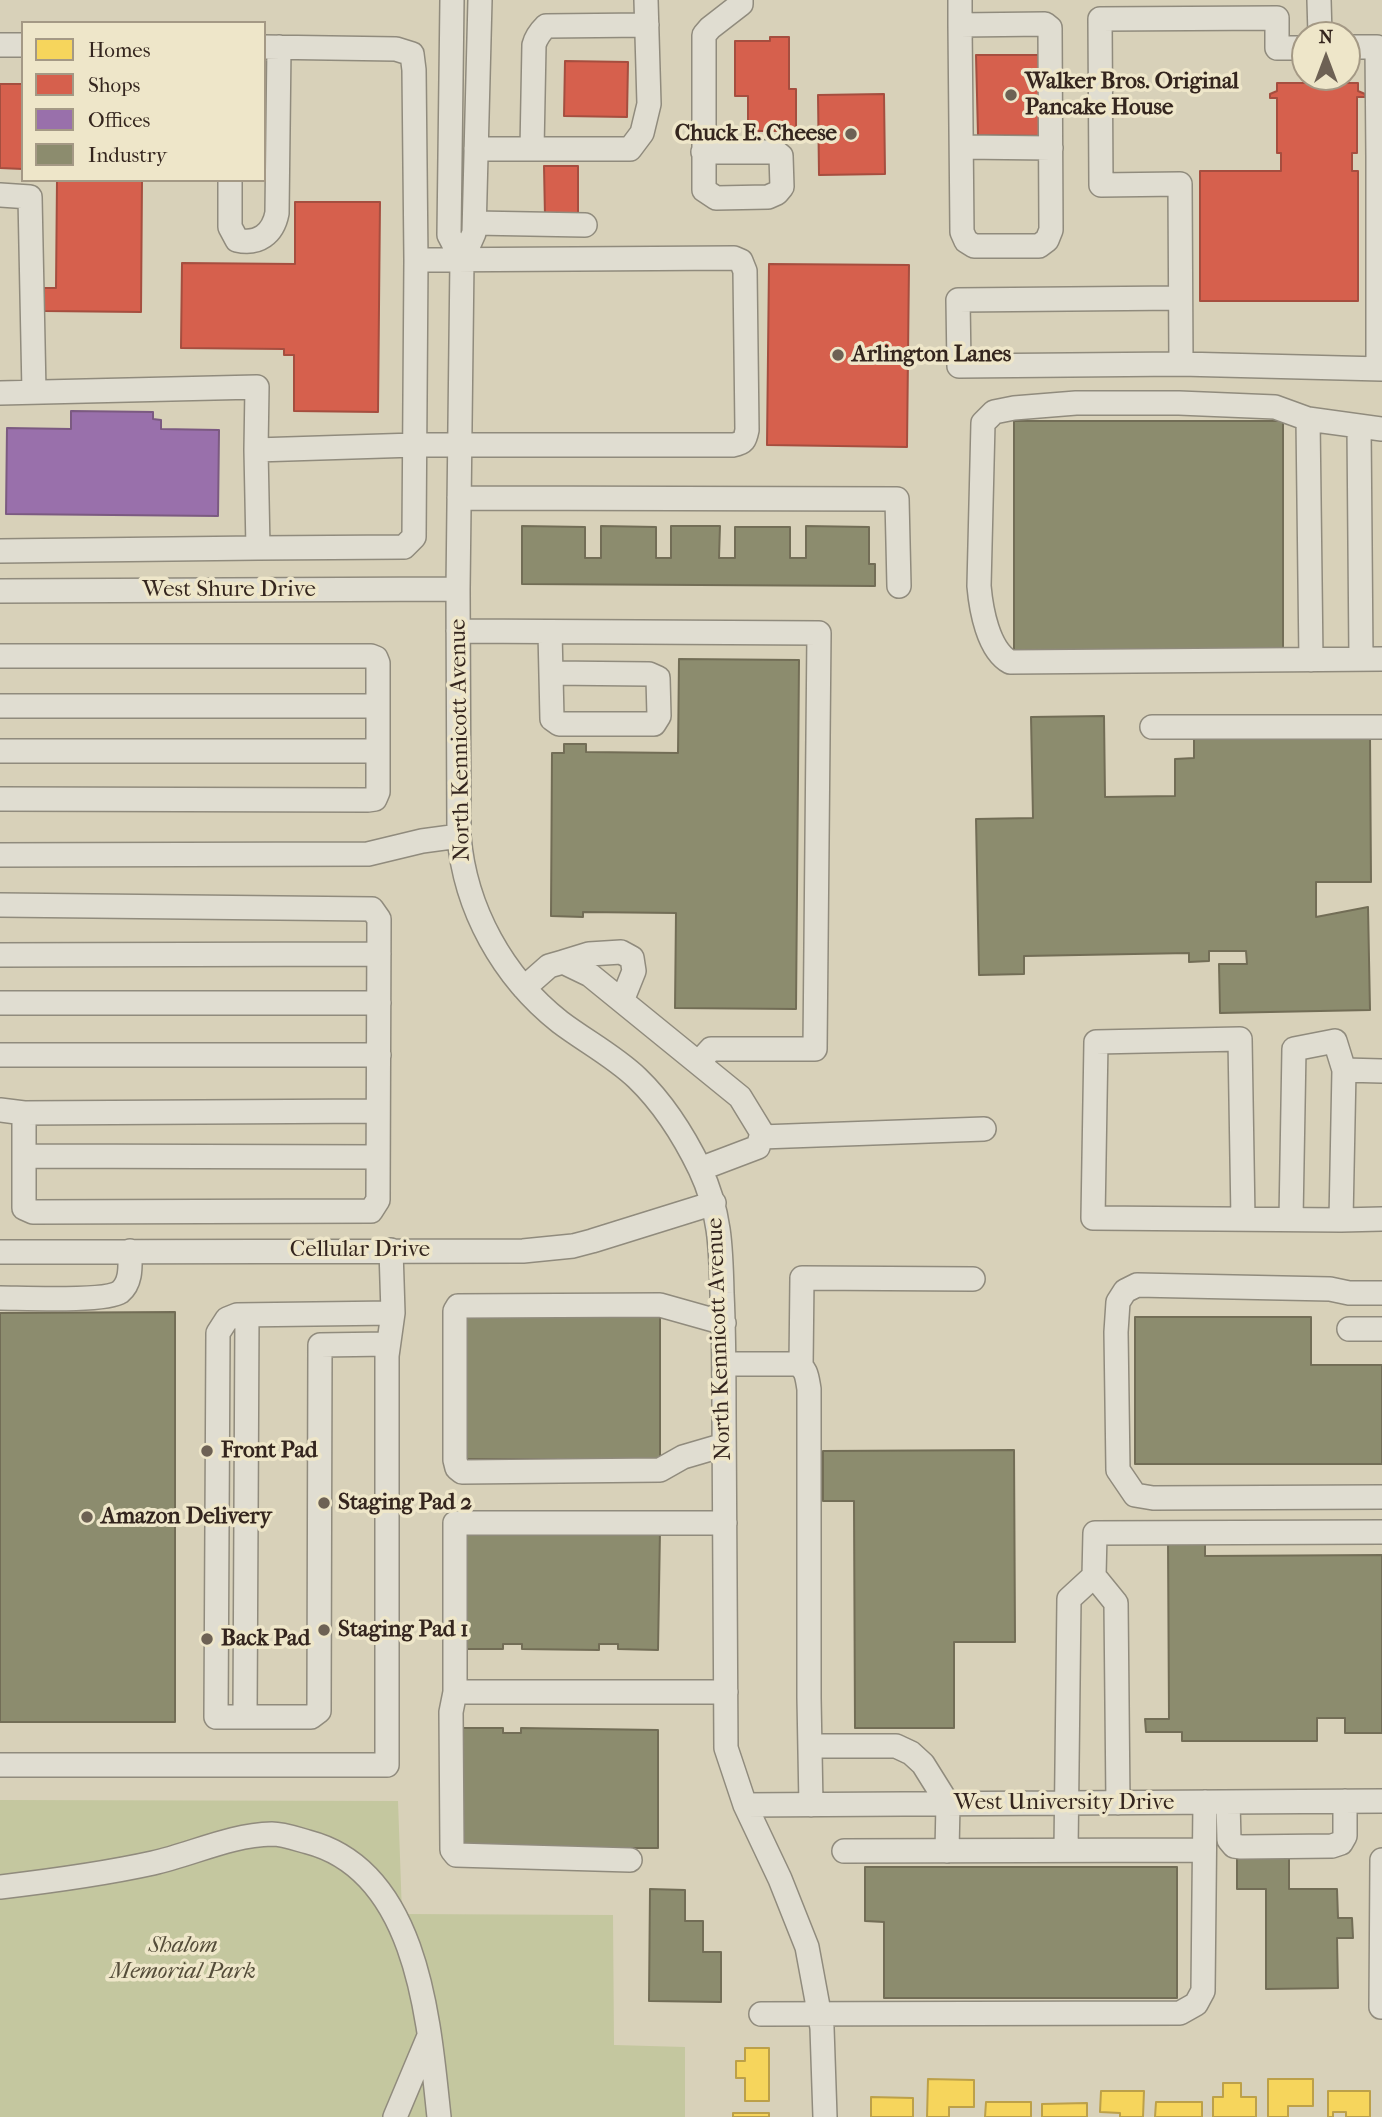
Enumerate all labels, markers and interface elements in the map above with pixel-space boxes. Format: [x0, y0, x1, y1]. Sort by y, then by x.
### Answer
legend [21, 21, 266, 182]
north arrow [1291, 21, 1361, 91]
text: N [1319, 26, 1333, 48]
text: Homes [88, 38, 150, 62]
place label: Walker Bros. Original Pancake House [1025, 68, 1239, 122]
text: Shops [88, 73, 140, 97]
marker: Walker Bros. Original Pancake House [1003, 87, 1019, 103]
text: Offices [88, 108, 150, 132]
place label: Chuck E. Cheese [675, 120, 837, 148]
marker: Chuck E. Cheese [843, 126, 859, 142]
text: Industry [88, 143, 167, 167]
place label: Arlington Lanes [852, 341, 1011, 369]
marker: Arlington Lanes [830, 347, 846, 363]
street label: West Shure Drive [142, 576, 316, 604]
street label: North Kennicott Avenue [445, 618, 477, 862]
street label: North Kennicott Avenue [702, 1217, 738, 1461]
street label: Cellular Drive [290, 1236, 430, 1264]
place label: Front Pad [221, 1437, 318, 1465]
marker: Front Pad [199, 1443, 215, 1459]
place label: Staging Pad 2 [338, 1489, 472, 1517]
marker: Staging Pad 2 [316, 1495, 332, 1511]
place label: Amazon Delivery [101, 1503, 272, 1531]
marker: Amazon Delivery [79, 1509, 95, 1525]
place label: Staging Pad 1 [338, 1616, 468, 1644]
marker: Staging Pad 1 [316, 1622, 332, 1638]
place label: Back Pad [221, 1625, 310, 1653]
marker: Back Pad [199, 1631, 215, 1647]
street label: West University Drive [954, 1789, 1174, 1817]
park label: Shalom Memorial Park [110, 1932, 256, 1986]

